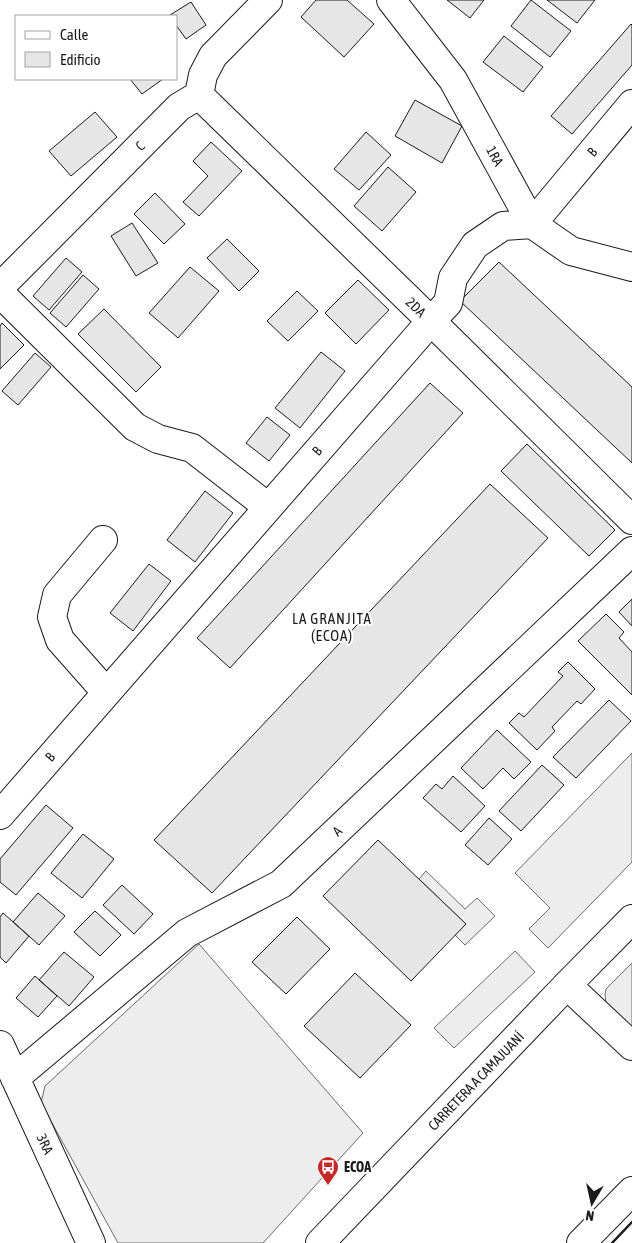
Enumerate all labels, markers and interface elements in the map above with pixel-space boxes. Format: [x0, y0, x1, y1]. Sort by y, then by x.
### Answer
legend [15, 15, 178, 80]
text: Calle [60, 26, 89, 43]
text: Edificio [60, 51, 101, 68]
street label: C [132, 138, 148, 154]
street label: 1RA [483, 143, 507, 169]
street label: B [584, 144, 600, 160]
street label: 2DA [403, 294, 429, 320]
street label: B [309, 443, 325, 459]
district label: LA GRANJITA (ECOA) [292, 610, 372, 644]
street label: B [42, 749, 58, 765]
street label: A [329, 823, 345, 839]
street label: CARRETERA A CAMAJUANÍ [425, 1028, 527, 1134]
street label: 3RA [33, 1131, 57, 1157]
bus stop icon: ECOA [316, 1155, 340, 1186]
place label: ECOA [344, 1159, 371, 1175]
north arrow [567, 1178, 617, 1228]
text: N [585, 1207, 595, 1224]

